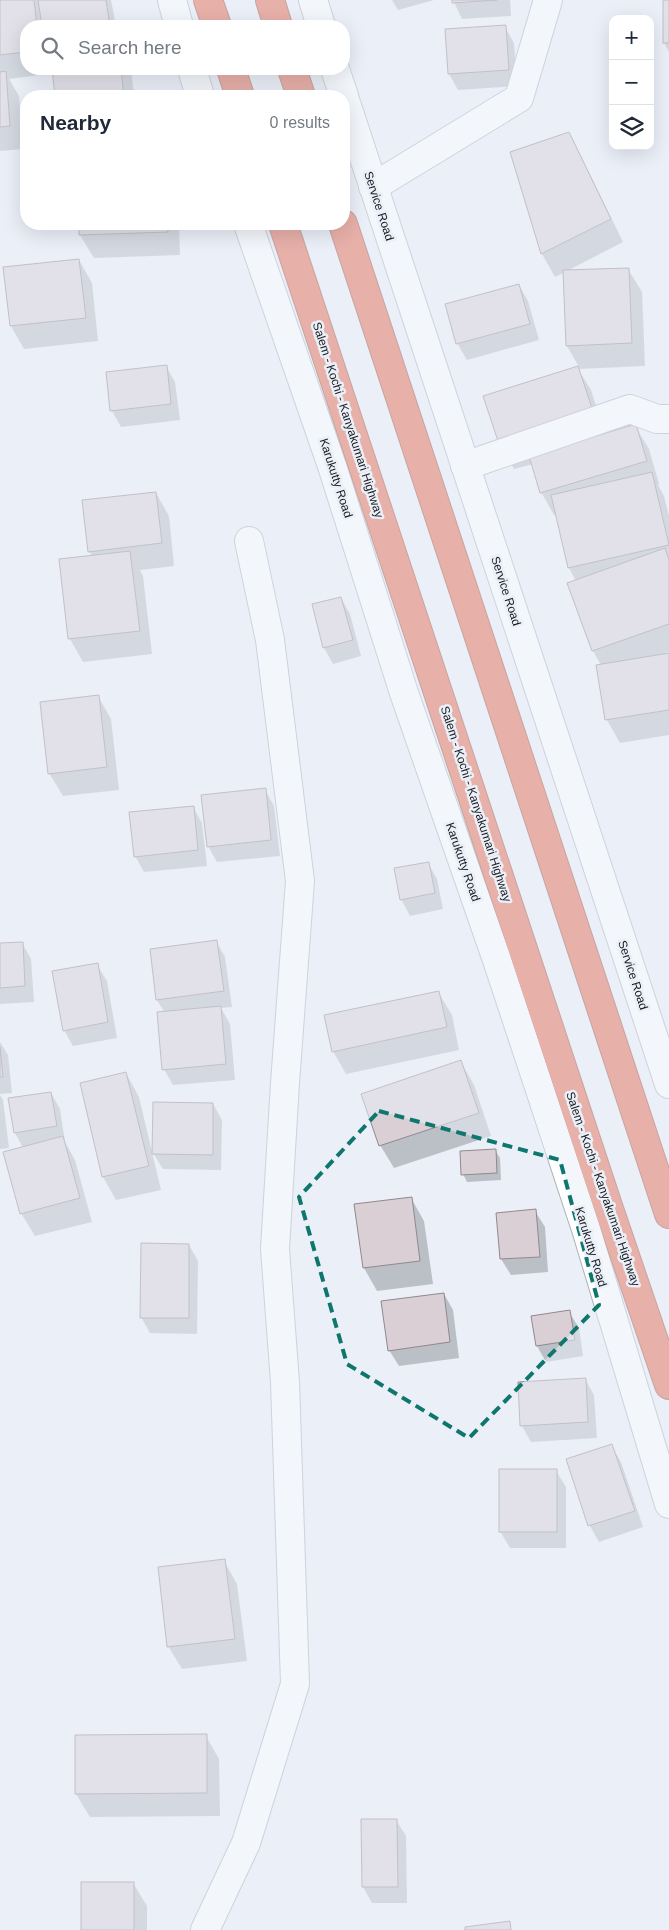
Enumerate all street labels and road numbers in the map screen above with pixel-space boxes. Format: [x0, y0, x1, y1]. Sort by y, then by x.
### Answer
street label: Service Road [361, 170, 397, 242]
street label: Salem - Kochi - Kanyakumari Highway [310, 320, 386, 520]
street label: Karukutty Road [317, 437, 355, 519]
street label: Service Road [488, 555, 524, 627]
street label: Salem - Kochi - Kanyakumari Highway [438, 704, 514, 904]
street label: Karukutty Road [443, 821, 483, 903]
street label: Service Road [615, 939, 651, 1011]
street label: Salem - Kochi - Kanyakumari Highway [563, 1090, 643, 1288]
street label: Karukutty Road [572, 1205, 610, 1289]

